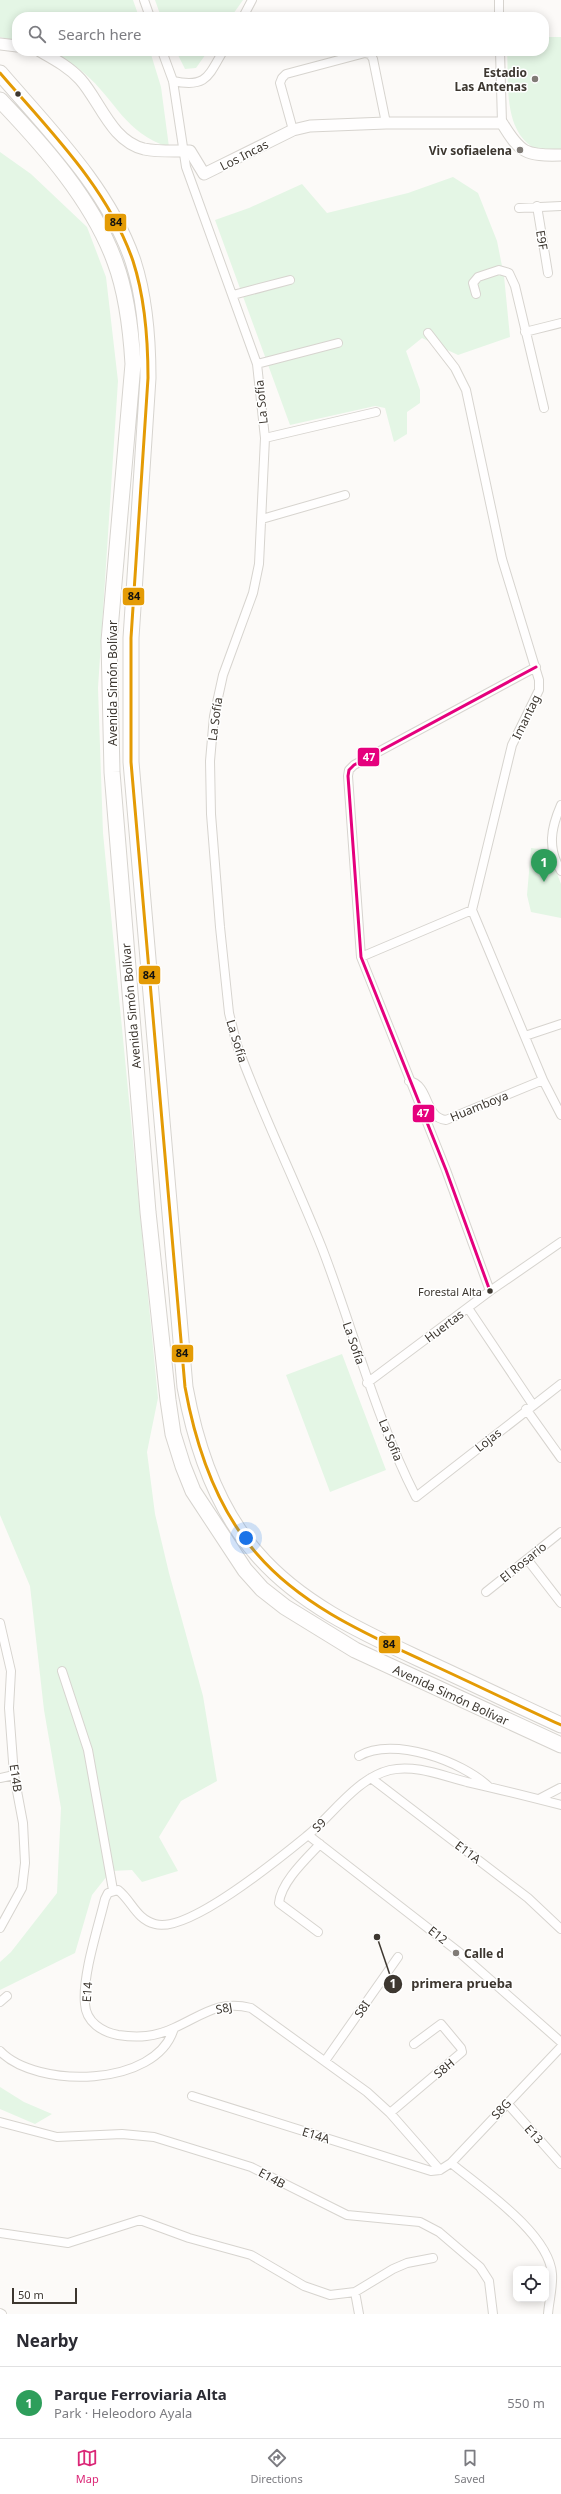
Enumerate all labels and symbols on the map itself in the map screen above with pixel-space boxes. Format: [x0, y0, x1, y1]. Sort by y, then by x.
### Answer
place label: Estadio Las Antenas [454, 64, 527, 95]
marker: Estadio Las Antenas [530, 74, 540, 84]
unlabelled marker [13, 89, 23, 99]
street label: Los Incas [217, 135, 271, 174]
place label: Viv sofiaelena [429, 142, 512, 159]
marker: Viv sofiaelena [515, 145, 525, 155]
line badge: 84 [104, 213, 127, 232]
text: 84 [110, 214, 123, 229]
street label: E9F [532, 229, 552, 251]
street label: La Sofía [250, 379, 272, 425]
line badge: 84 [122, 587, 145, 606]
text: 84 [128, 588, 141, 603]
street label: Avenida Simón Bolívar [104, 620, 121, 746]
street label: Imantag [508, 692, 544, 742]
street label: La Sofía [204, 696, 226, 742]
line badge: 47 [357, 747, 380, 767]
text: 47 [363, 749, 375, 764]
pin: 1 [531, 849, 557, 882]
street label: Avenida Simón Bolívar [117, 942, 145, 1070]
line badge: 84 [138, 965, 161, 985]
text: 84 [143, 967, 156, 982]
street label: La Sofía [222, 1017, 252, 1065]
street label: Huamboya [447, 1087, 511, 1125]
line badge: 47 [412, 1104, 435, 1123]
text: 47 [417, 1105, 429, 1120]
place label: Forestal Alta [418, 1284, 482, 1299]
marker: Forestal Alta [485, 1286, 495, 1296]
street label: Huertas [421, 1306, 467, 1346]
street label: La Sofía [339, 1319, 369, 1367]
line badge: 84 [171, 1344, 194, 1363]
text: 84 [176, 1345, 189, 1360]
street label: La Sofia [375, 1416, 407, 1464]
street label: Lojas [471, 1424, 505, 1456]
your location [236, 1528, 256, 1548]
street label: El Rosario [496, 1538, 550, 1586]
line badge: 84 [378, 1635, 401, 1654]
text: 84 [383, 1636, 396, 1651]
street label: Avenida Simón Bolívar [390, 1661, 512, 1729]
street label: E14B [6, 1763, 26, 1793]
street label: S9 [308, 1814, 330, 1836]
street label: E11A [452, 1837, 485, 1867]
street label: E12 [425, 1922, 451, 1948]
place label: Calle d [464, 1945, 504, 1962]
marker: Calle d [451, 1948, 461, 1958]
callout: primera prueba [383, 1971, 520, 1996]
text: primera prueba [411, 1974, 513, 1992]
text: 1 [390, 1975, 396, 1992]
street label: E14 [78, 1981, 96, 2003]
street label: S8I [350, 1997, 374, 2021]
street label: S8J [214, 1998, 234, 2018]
street label: S8H [430, 2054, 458, 2082]
street label: S8G [487, 2095, 515, 2123]
street label: E13 [521, 2121, 547, 2147]
street label: E14A [300, 2123, 332, 2147]
street label: E14B [256, 2164, 289, 2192]
scale bar [12, 2286, 77, 2305]

